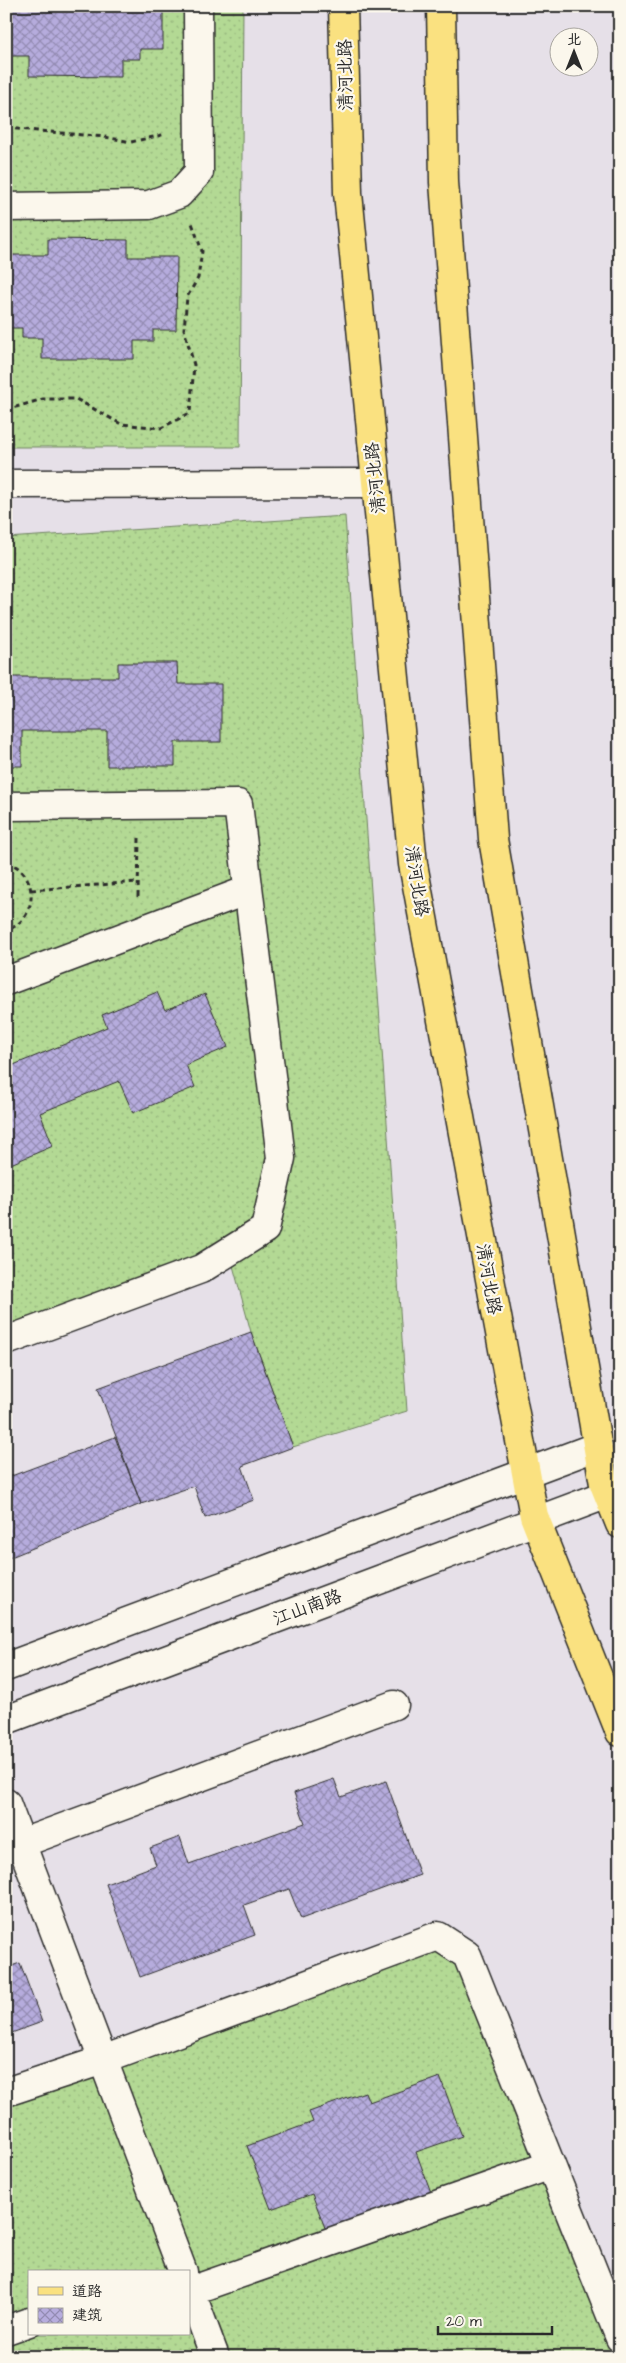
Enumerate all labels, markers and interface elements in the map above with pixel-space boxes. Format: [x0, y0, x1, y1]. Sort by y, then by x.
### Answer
north arrow [548, 28, 598, 78]
text: 北 [567, 30, 581, 50]
street label: 清河北路 [332, 39, 359, 111]
street label: 清河北路 [359, 441, 392, 515]
street label: 清河北路 [399, 844, 434, 919]
street label: 清河北路 [470, 1241, 507, 1317]
street label: 江山南路 [269, 1583, 345, 1632]
legend [28, 2270, 190, 2336]
text: 道路 [72, 2281, 102, 2302]
scale bar [438, 2303, 552, 2335]
text: 建筑 [72, 2305, 102, 2326]
text: 20 m [446, 2311, 482, 2332]

